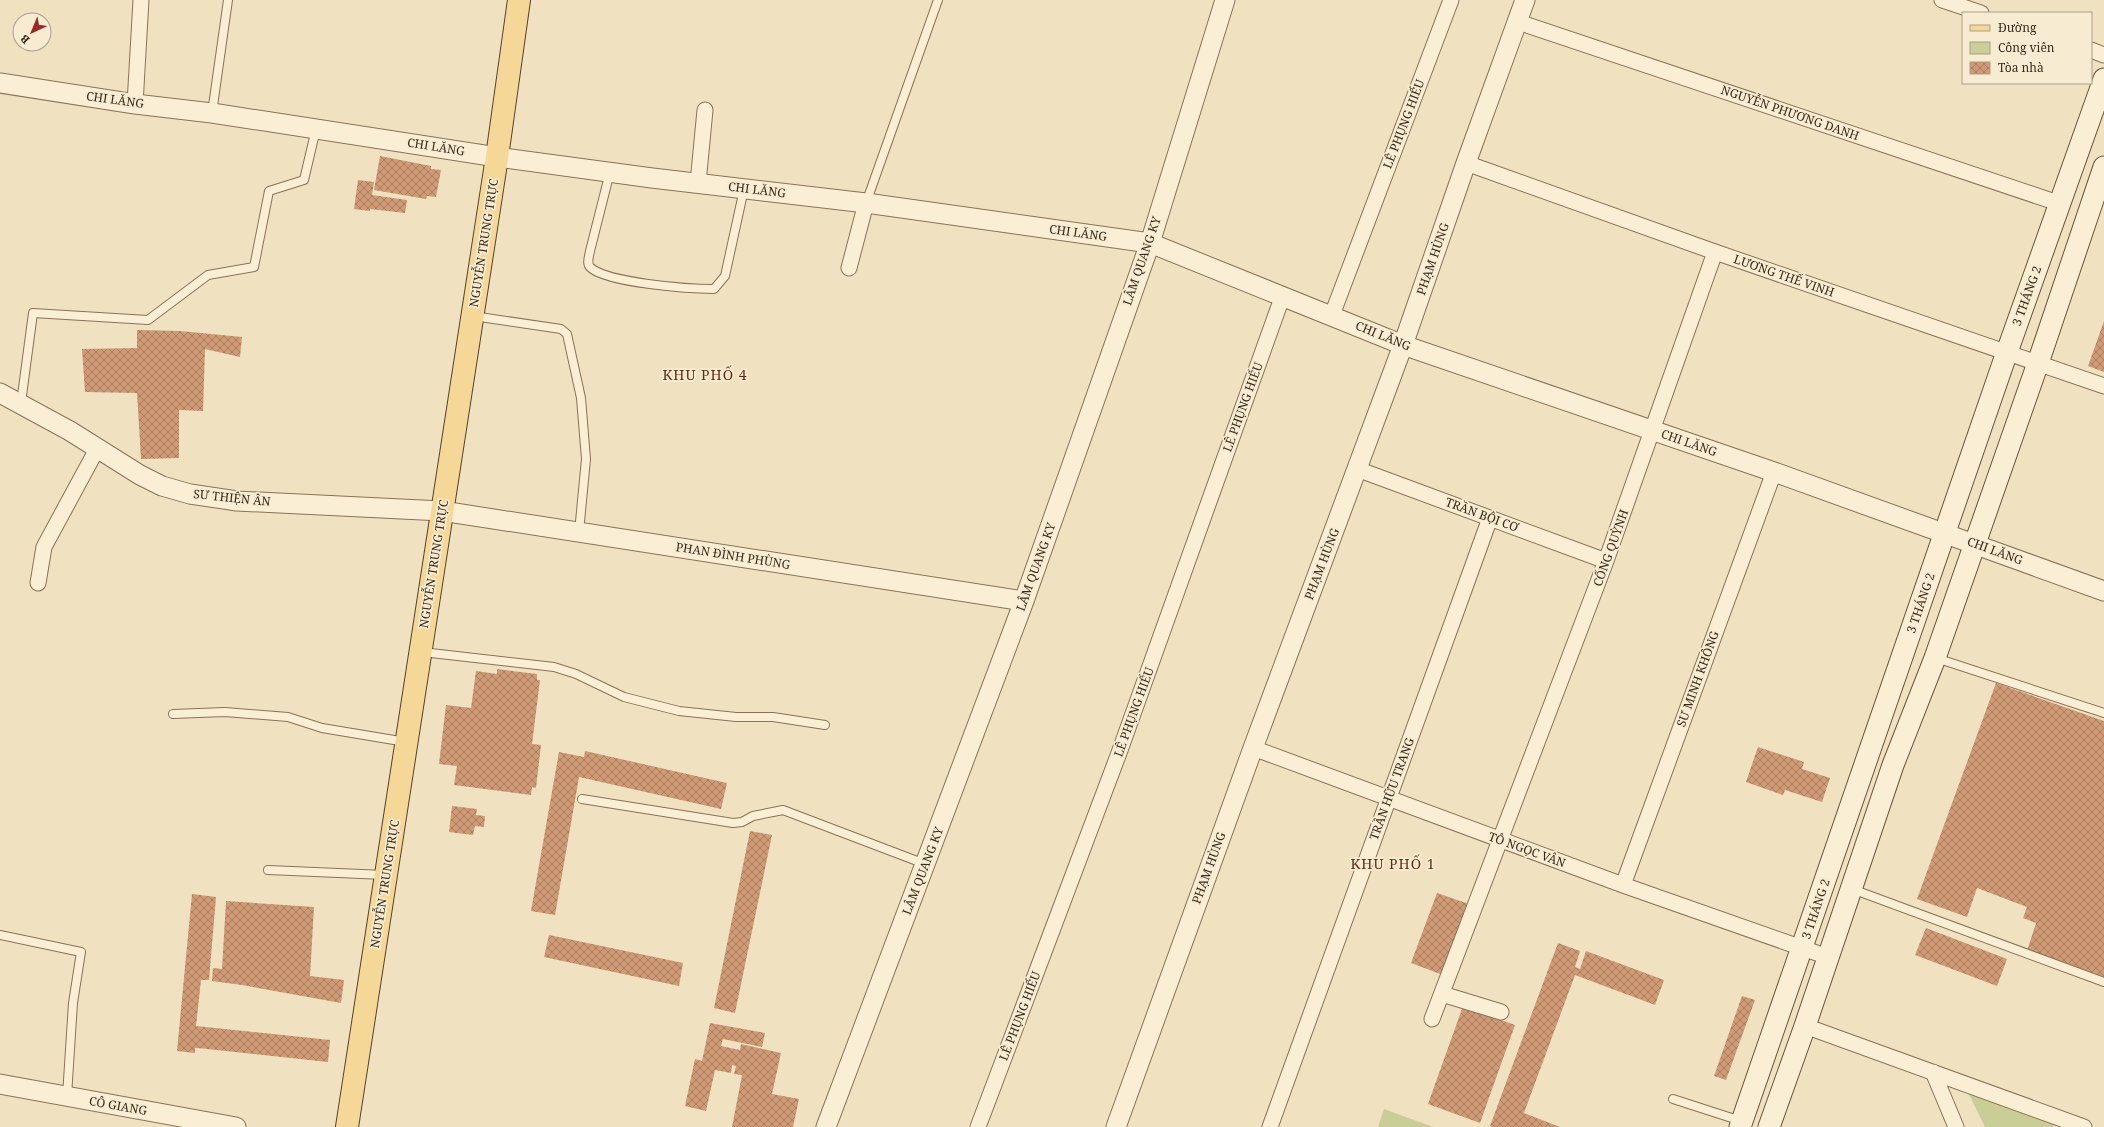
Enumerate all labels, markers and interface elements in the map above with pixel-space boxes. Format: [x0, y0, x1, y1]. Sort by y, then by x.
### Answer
north arrow [12, 12, 52, 52]
legend [1962, 12, 2092, 84]
text: Đường [1998, 19, 2037, 36]
text: B [17, 32, 33, 48]
text: Công viên [1998, 39, 2055, 56]
text: Tòa nhà [1998, 59, 2044, 76]
street label: LÊ PHỤNG HIỂU [1379, 76, 1429, 171]
street label: NGUYỄN PHƯƠNG DANH [1719, 80, 1862, 144]
street label: CHI LĂNG [85, 87, 145, 112]
street label: CHI LĂNG [406, 134, 467, 160]
street label: NGUYỄN TRUNG TRỰC [464, 177, 502, 308]
street label: CHI LĂNG [727, 178, 787, 202]
street label: LÂM QUANG KY [1118, 214, 1165, 307]
street label: CHI LĂNG [1048, 220, 1108, 245]
street label: PHẠM HÙNG [1412, 220, 1453, 297]
street label: LƯƠNG THẾ VINH [1732, 250, 1837, 301]
street label: 3 THÁNG 2 [2008, 263, 2045, 328]
street label: CHI LĂNG [1353, 317, 1414, 354]
street label: LÊ PHỤNG HIỂU [1218, 359, 1267, 454]
district label: KHU PHỐ 4 [663, 365, 748, 384]
street label: CHI LĂNG [1659, 425, 1720, 460]
street label: SƯ THIỆN ÂN [193, 485, 272, 510]
street label: TRẦN BỘI CƠ [1443, 493, 1522, 536]
street label: NGUYỄN TRUNG TRỰC [414, 498, 452, 629]
street label: CỐNG QUỲNH [1589, 507, 1633, 589]
street label: LÂM QUANG KY [1012, 520, 1060, 613]
street label: PHẠM HÙNG [1300, 525, 1343, 602]
street label: CHI LĂNG [1965, 533, 2026, 569]
street label: PHAN ĐÌNH PHÙNG [675, 538, 792, 573]
street label: 3 THÁNG 2 [1902, 570, 1939, 635]
street label: SƯ MINH KHÔNG [1672, 628, 1723, 729]
street label: LÊ PHỤNG HIỂU [1109, 664, 1158, 759]
street label: TRẦN HỮU TRANG [1365, 735, 1418, 842]
street label: NGUYỄN TRUNG TRỰC [365, 818, 403, 949]
street label: LÂM QUANG KY [898, 824, 947, 917]
street label: TÔ NGỌC VÂN [1486, 828, 1568, 871]
street label: PHẠM HÙNG [1188, 829, 1230, 906]
district label: KHU PHỐ 1 [1351, 854, 1436, 873]
street label: 3 THÁNG 2 [1797, 876, 1834, 941]
street label: LÊ PHỤNG HIỂU [995, 968, 1045, 1063]
street label: CÔ GIANG [88, 1092, 149, 1119]

